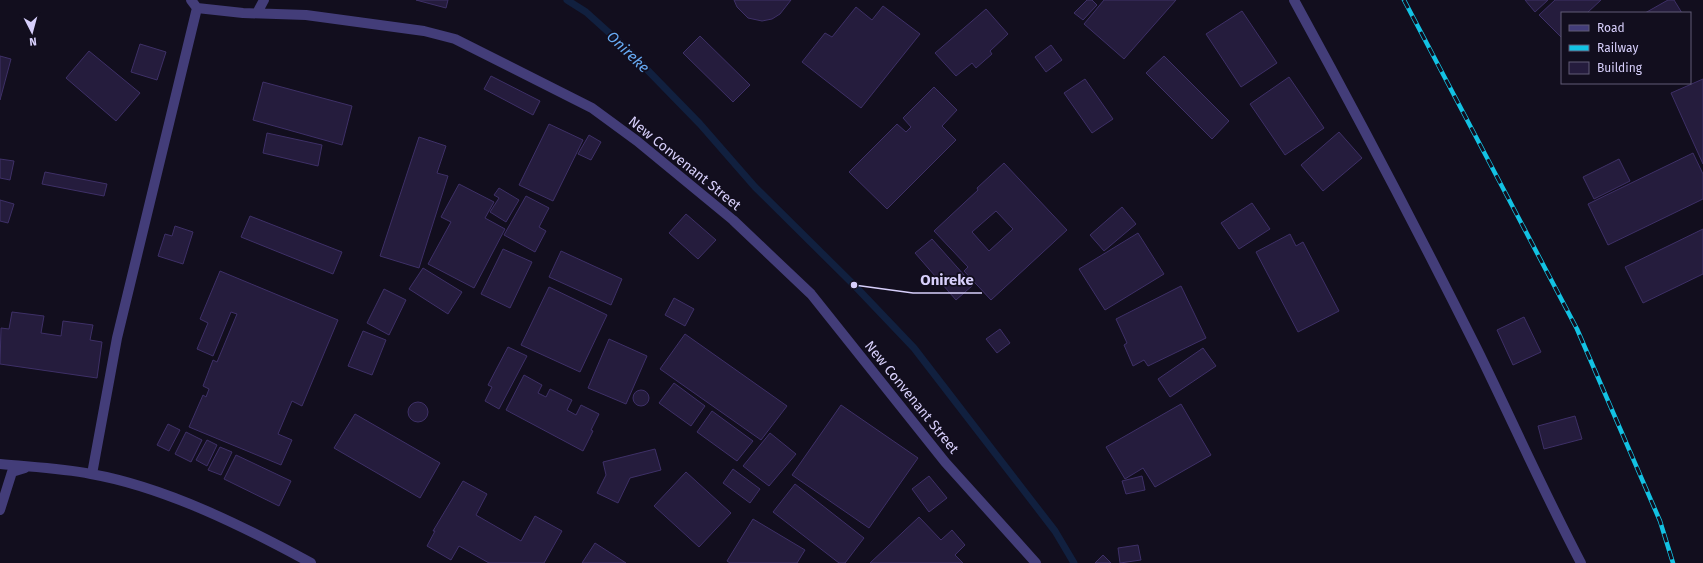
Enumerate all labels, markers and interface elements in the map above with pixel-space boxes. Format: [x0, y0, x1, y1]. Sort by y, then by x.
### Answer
north arrow [12, 12, 52, 52]
legend [1561, 12, 1691, 84]
text: Road [1597, 21, 1625, 35]
water label: Onireke [603, 27, 653, 77]
text: N [29, 35, 37, 48]
text: Railway [1597, 41, 1638, 55]
text: Building [1597, 61, 1643, 75]
street label: New Convenant Street [625, 113, 745, 215]
callout: Onireke [913, 266, 982, 293]
text: Onireke [920, 271, 974, 289]
street label: New Convenant Street [861, 338, 963, 458]

